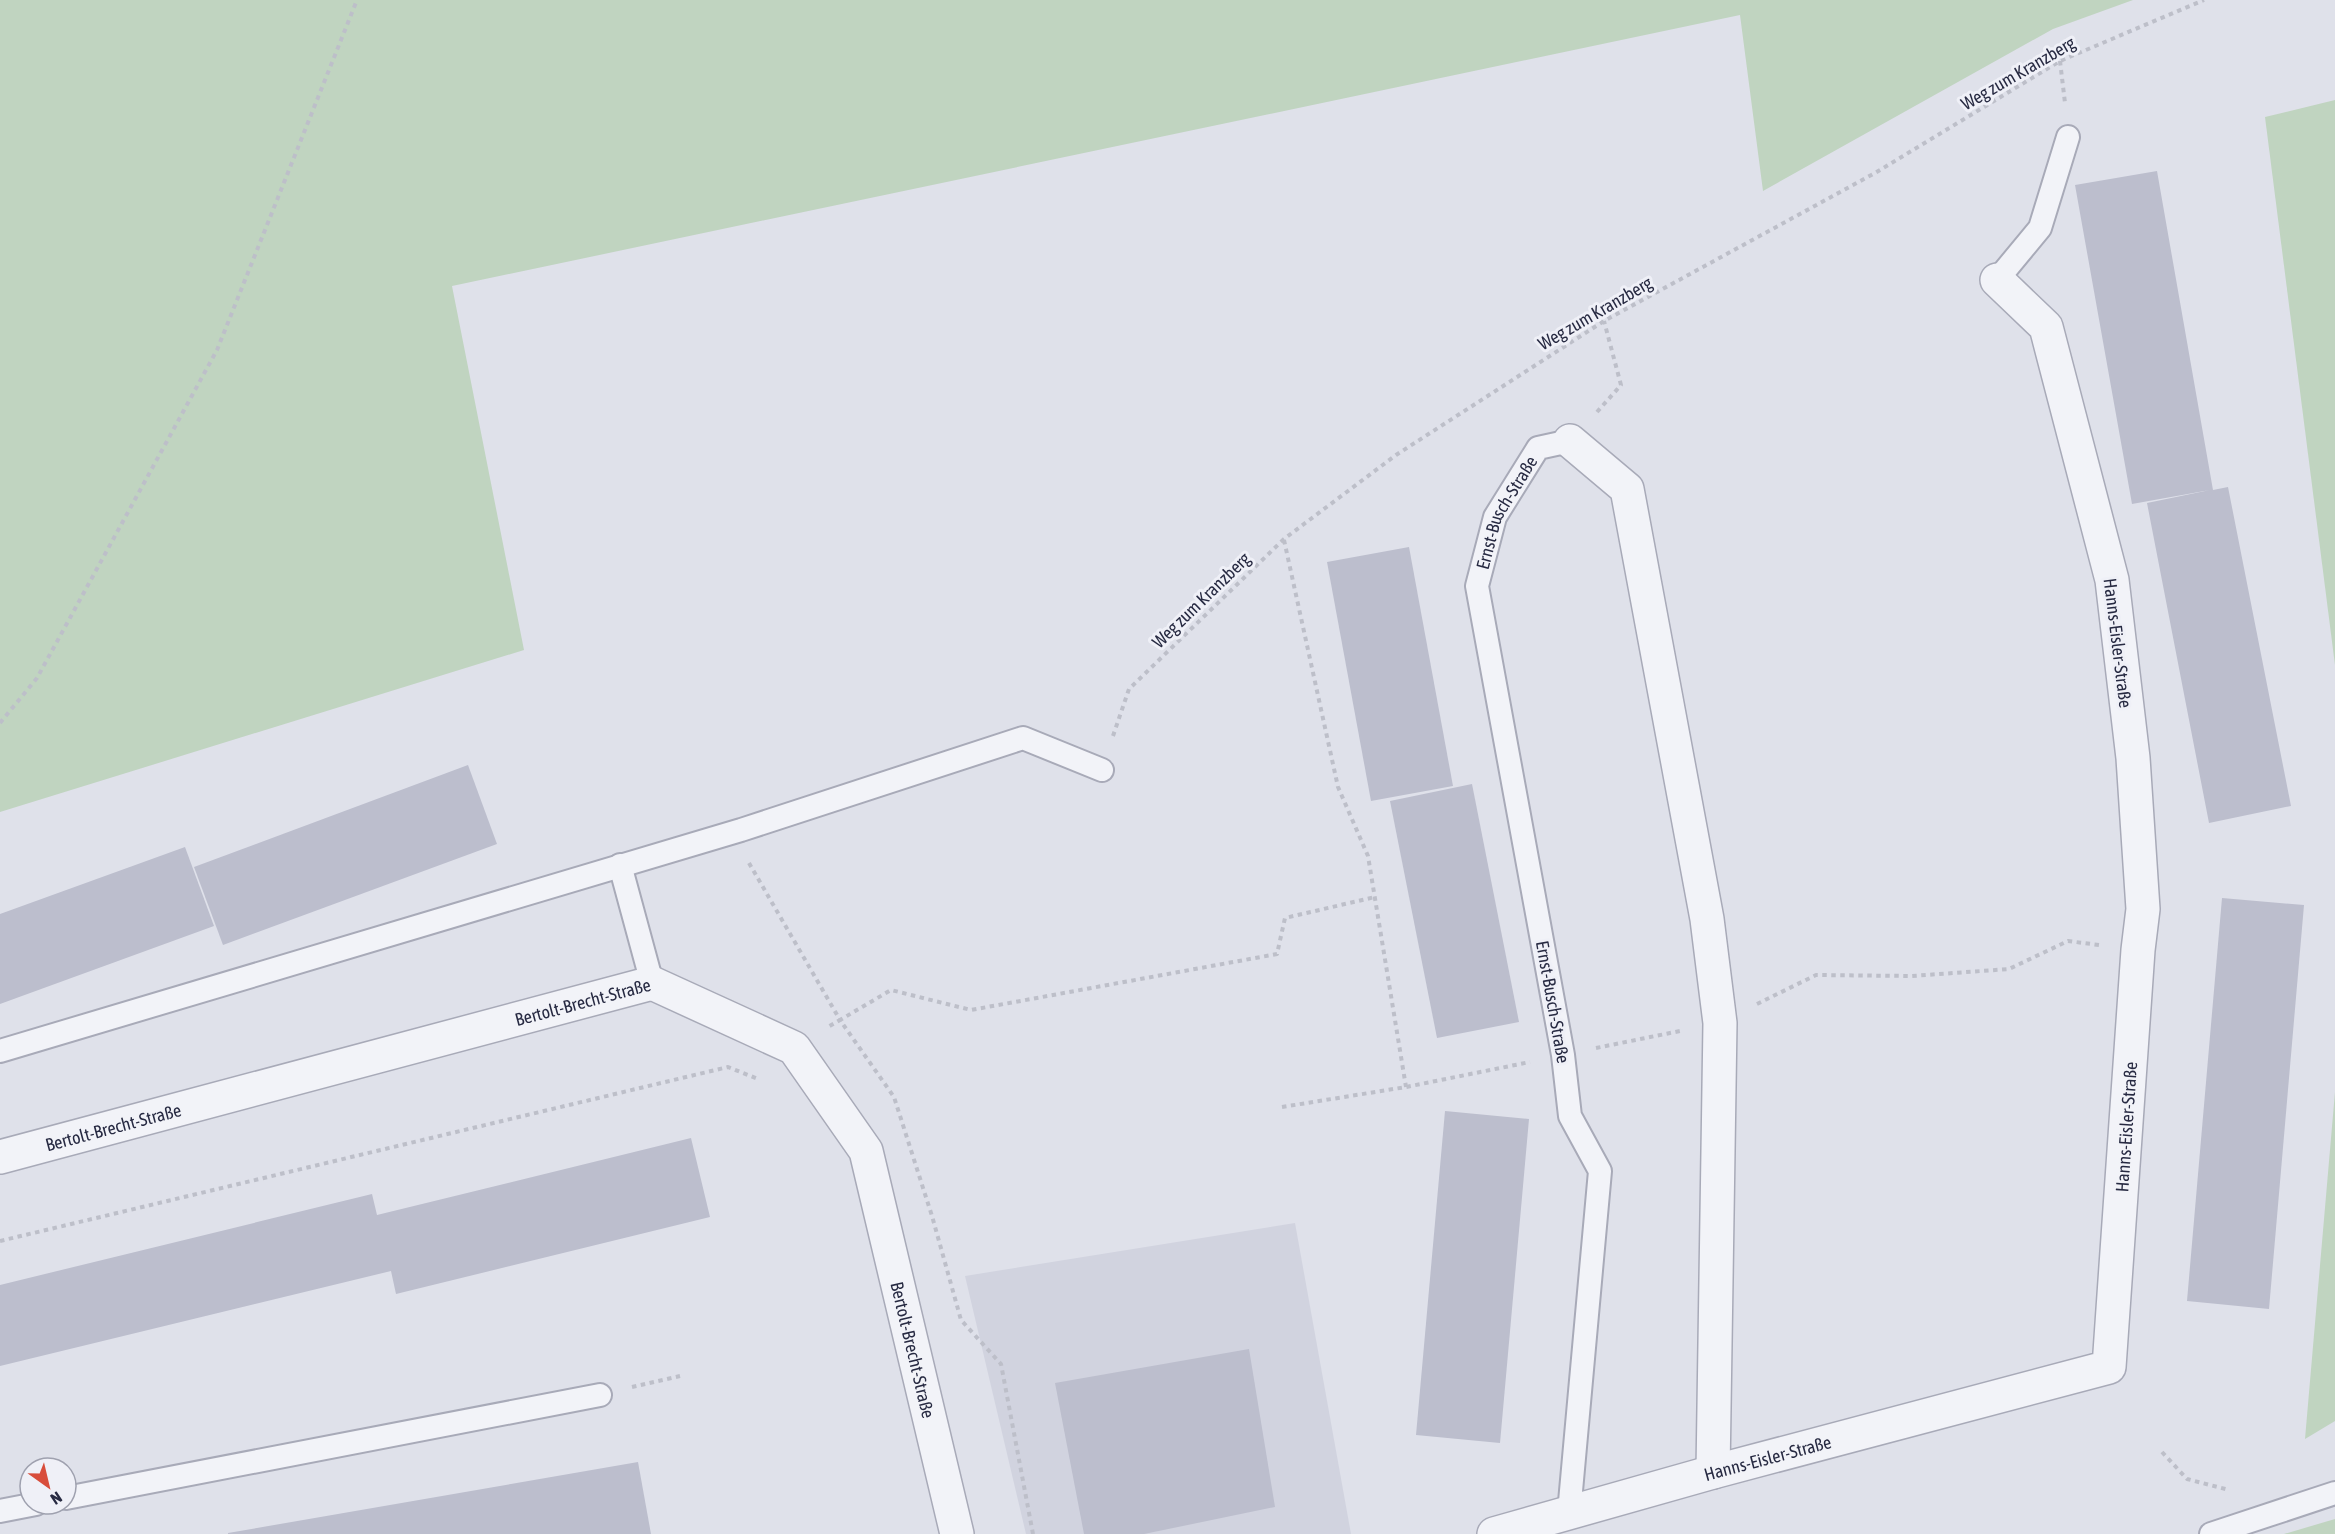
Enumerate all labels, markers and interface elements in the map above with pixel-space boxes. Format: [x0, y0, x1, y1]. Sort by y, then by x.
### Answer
street label: Weg zum Kranzberg [1957, 32, 2079, 114]
street label: Weg zum Kranzberg [1534, 272, 1656, 354]
street label: Ernst-Busch-Straße [1471, 452, 1541, 572]
street label: Weg zum Kranzberg [1148, 548, 1255, 652]
street label: Hanns-Eisler-Straße [2100, 577, 2136, 709]
street label: Ernst-Busch-Straße [1532, 939, 1574, 1065]
street label: Bertolt-Brecht-Straße [512, 973, 653, 1030]
street label: Hanns-Eisler-Straße [2111, 1061, 2141, 1193]
street label: Bertolt-Brecht-Straße [43, 1099, 183, 1155]
street label: Bertolt-Brecht-Straße [887, 1279, 940, 1420]
street label: Hanns-Eisler-Straße [1702, 1431, 1833, 1485]
north arrow [18, 1456, 78, 1516]
text: N [47, 1488, 65, 1509]

